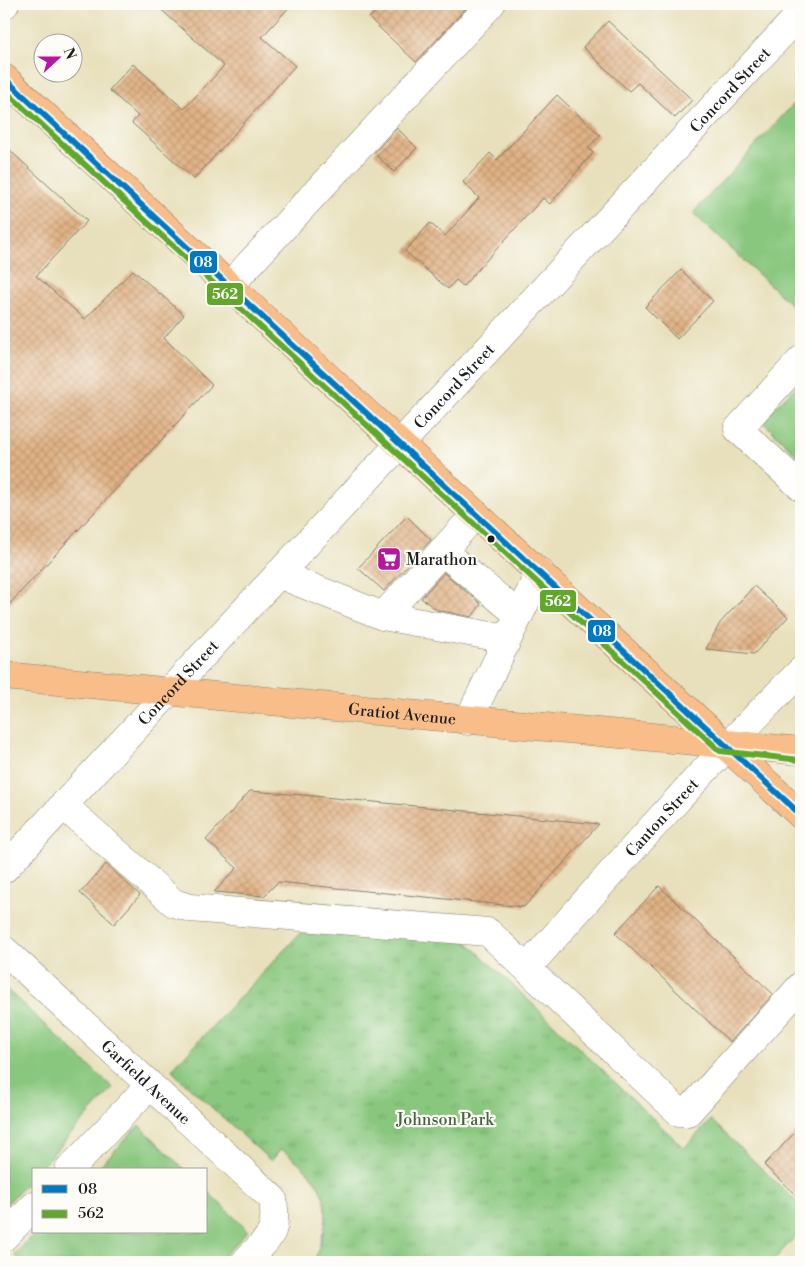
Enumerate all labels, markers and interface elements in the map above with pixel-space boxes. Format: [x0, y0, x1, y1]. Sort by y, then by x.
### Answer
north arrow [32, 32, 82, 82]
street label: Concord Street [686, 43, 775, 137]
text: N [59, 45, 80, 62]
line badge: 08 [189, 250, 218, 274]
text: 08 [193, 254, 213, 272]
line badge: 562 [206, 282, 244, 306]
text: 562 [212, 286, 238, 304]
street label: Concord Street [410, 340, 499, 433]
unlabelled marker [486, 534, 496, 544]
supermarket icon: Marathon [376, 546, 402, 572]
place label: Marathon [406, 550, 478, 570]
line badge: 562 [539, 589, 577, 613]
text: 562 [545, 593, 571, 611]
line badge: 08 [587, 619, 616, 643]
text: 08 [592, 623, 612, 641]
street label: Concord Street [134, 636, 223, 730]
street label: Gratiot Avenue [347, 699, 457, 730]
street label: Canton Street [621, 774, 703, 861]
street label: Garfield Avenue [97, 1036, 195, 1129]
park label: Johnson Park [395, 1110, 495, 1130]
legend [32, 1168, 208, 1234]
text: 08 [78, 1180, 97, 1199]
text: 562 [78, 1204, 104, 1223]

